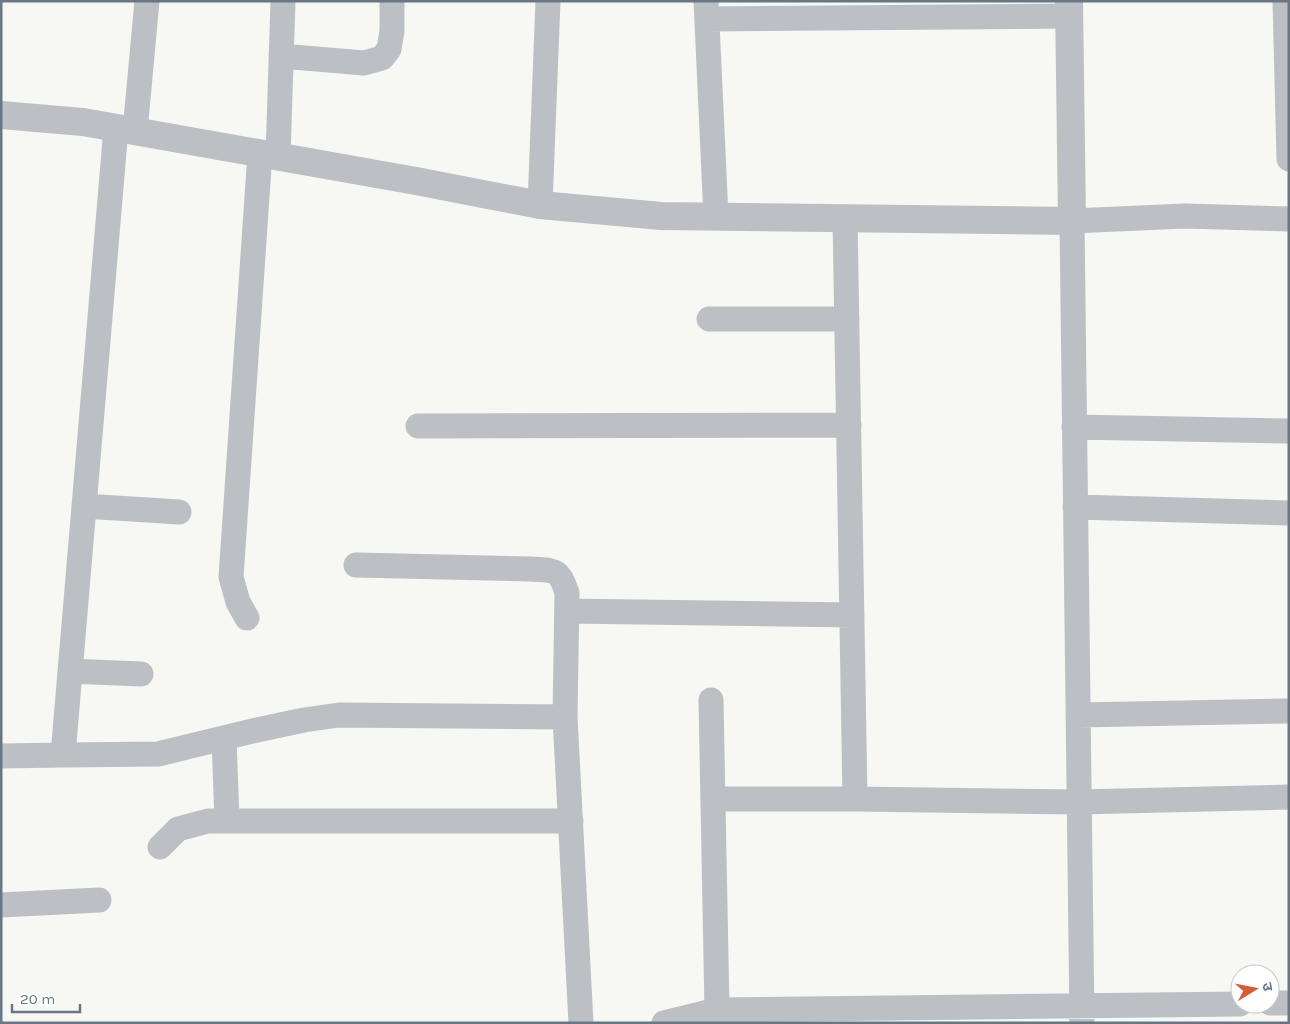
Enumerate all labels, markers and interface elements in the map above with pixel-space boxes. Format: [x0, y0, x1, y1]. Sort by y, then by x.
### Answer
north arrow [1230, 964, 1280, 1014]
text: उ [1258, 981, 1277, 993]
scale bar [12, 982, 80, 1014]
text: 20 m [20, 990, 55, 1008]

